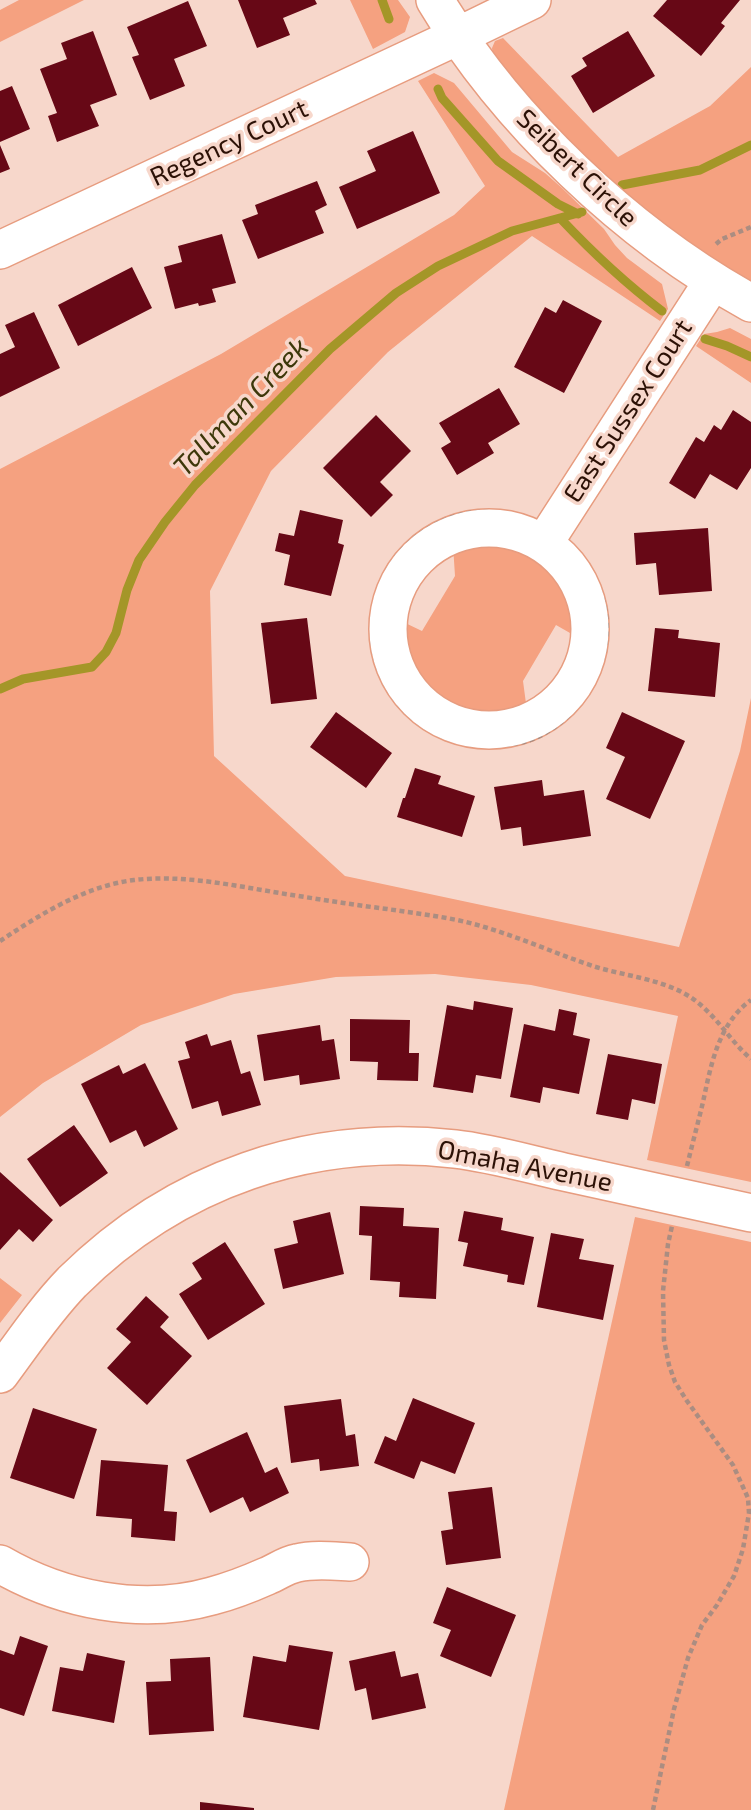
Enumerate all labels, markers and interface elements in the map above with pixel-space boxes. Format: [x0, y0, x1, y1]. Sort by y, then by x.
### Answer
street label: Regency Court [145, 93, 313, 193]
street label: Seibert Circle [510, 103, 644, 233]
street label: East Sussex Court [557, 314, 699, 508]
water label: Tallman Creek [166, 331, 316, 483]
street label: Omaha Avenue [435, 1134, 615, 1198]

